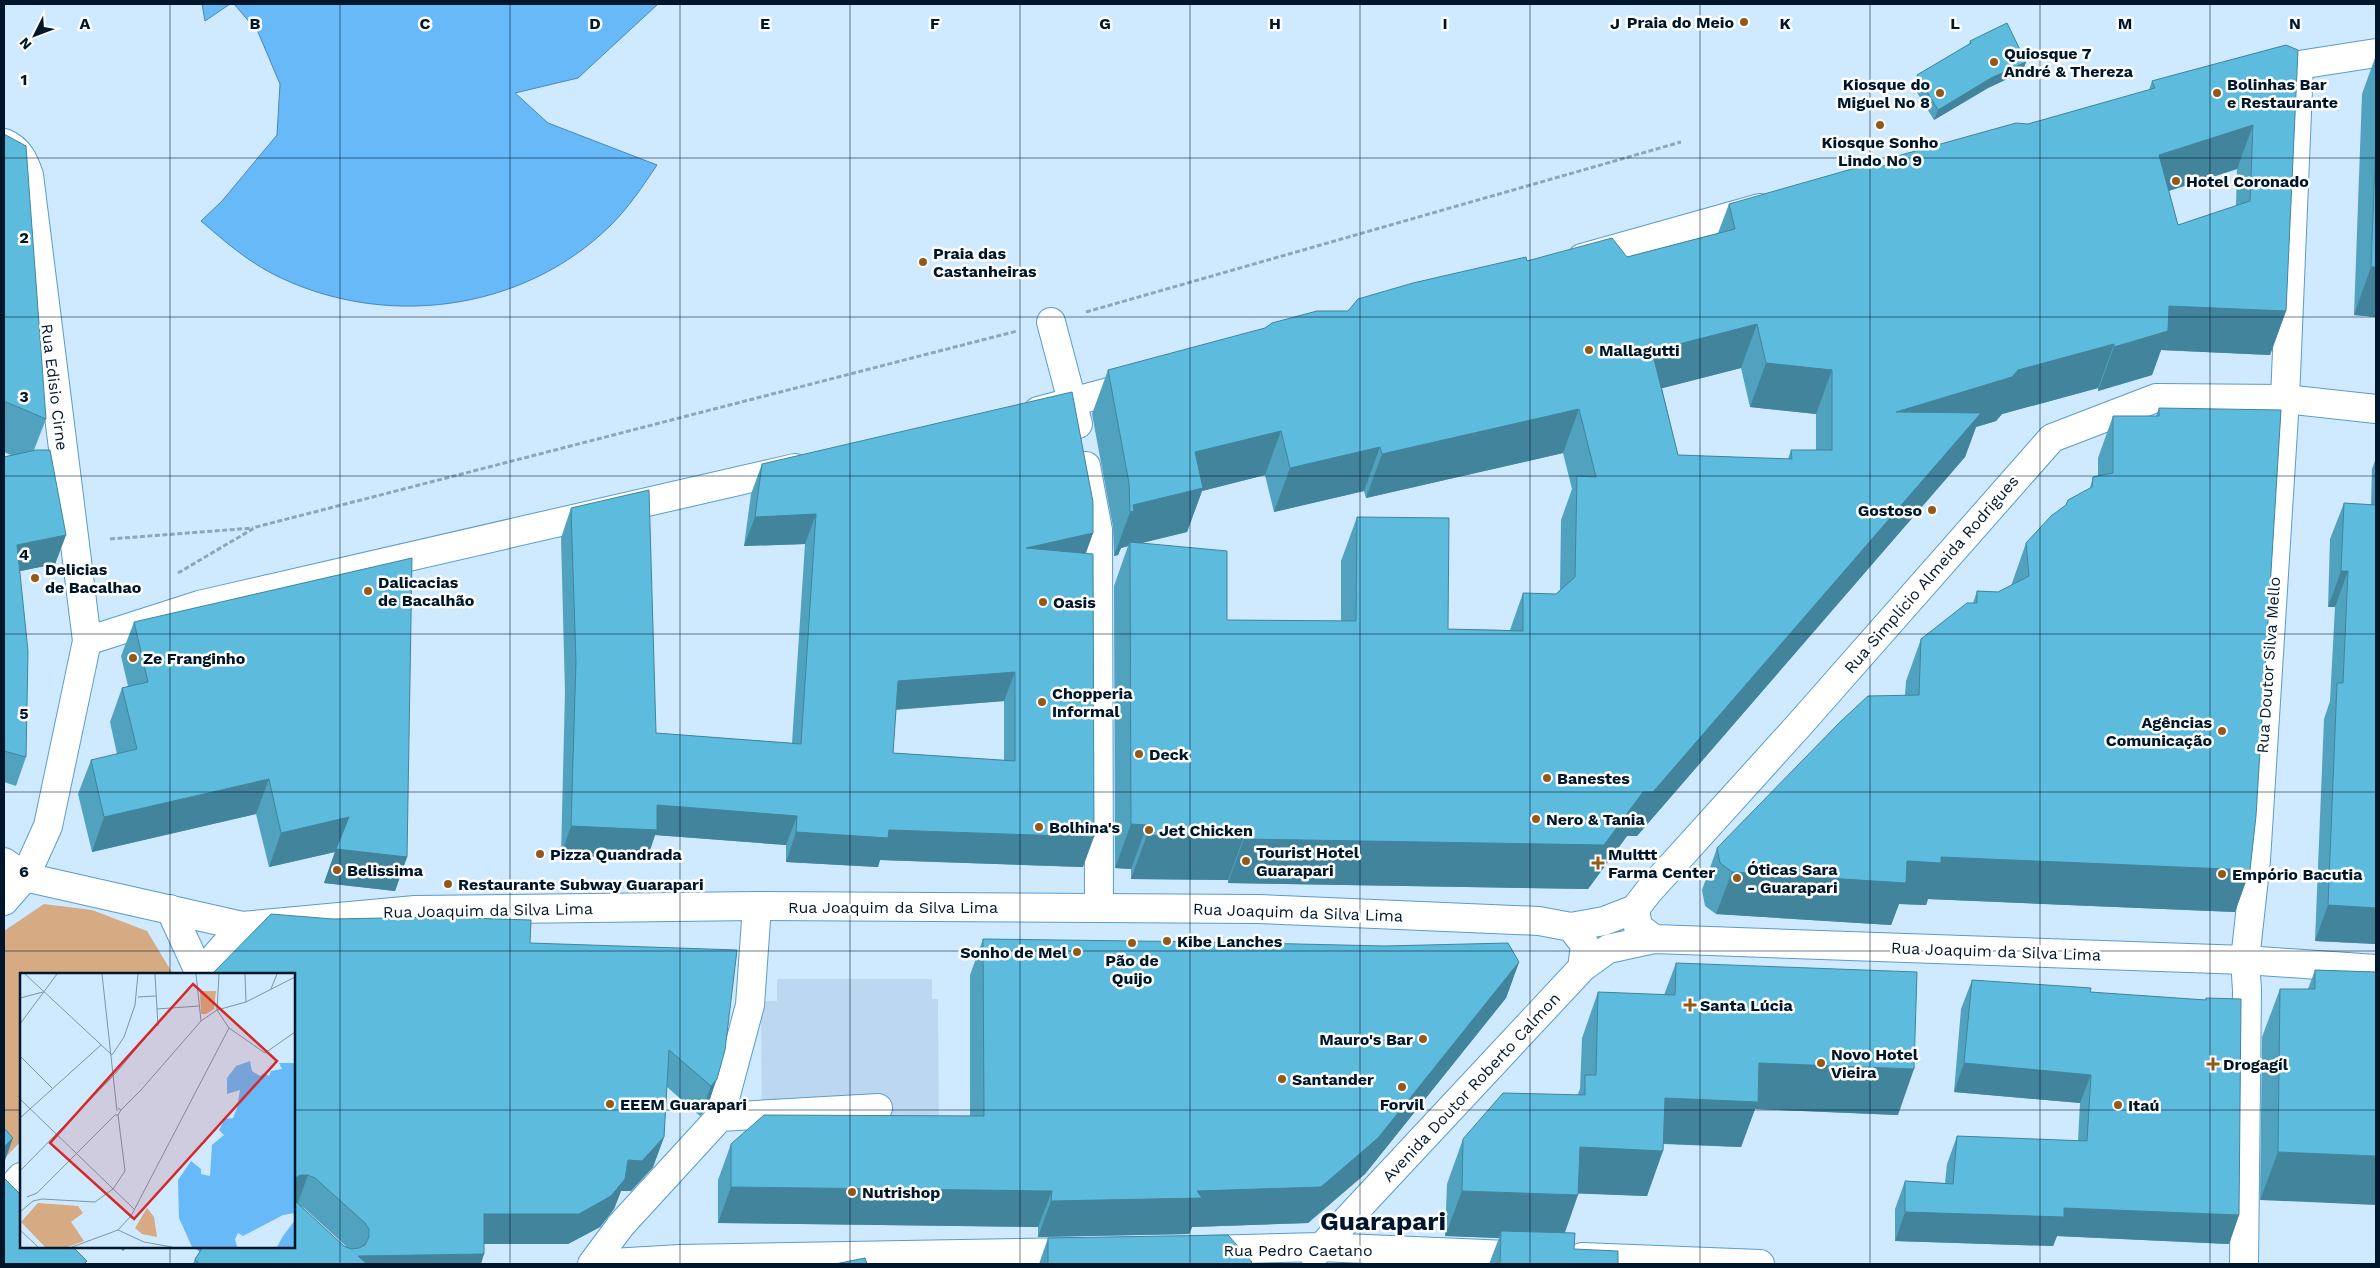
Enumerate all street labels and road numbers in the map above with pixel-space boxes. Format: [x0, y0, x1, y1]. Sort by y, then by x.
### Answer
street label: Rua Edisio Cirne [37, 323, 72, 451]
street label: Rua Simplício Almeida Rodrigues [1840, 471, 2023, 677]
street label: Rua Doutor Silva Mello [2253, 576, 2284, 754]
street label: Rua Joaquim da Silva Lima [788, 898, 998, 917]
street label: Rua Joaquim da Silva Lima [383, 899, 593, 922]
street label: Rua Joaquim da Silva Lima [1193, 899, 1403, 926]
street label: Rua Joaquim da Silva Lima [1891, 938, 2101, 965]
street label: Avenida Doutor Roberto Calmon [1379, 989, 1564, 1186]
street label: Rua Pedro Caetano [1224, 1241, 1372, 1260]

